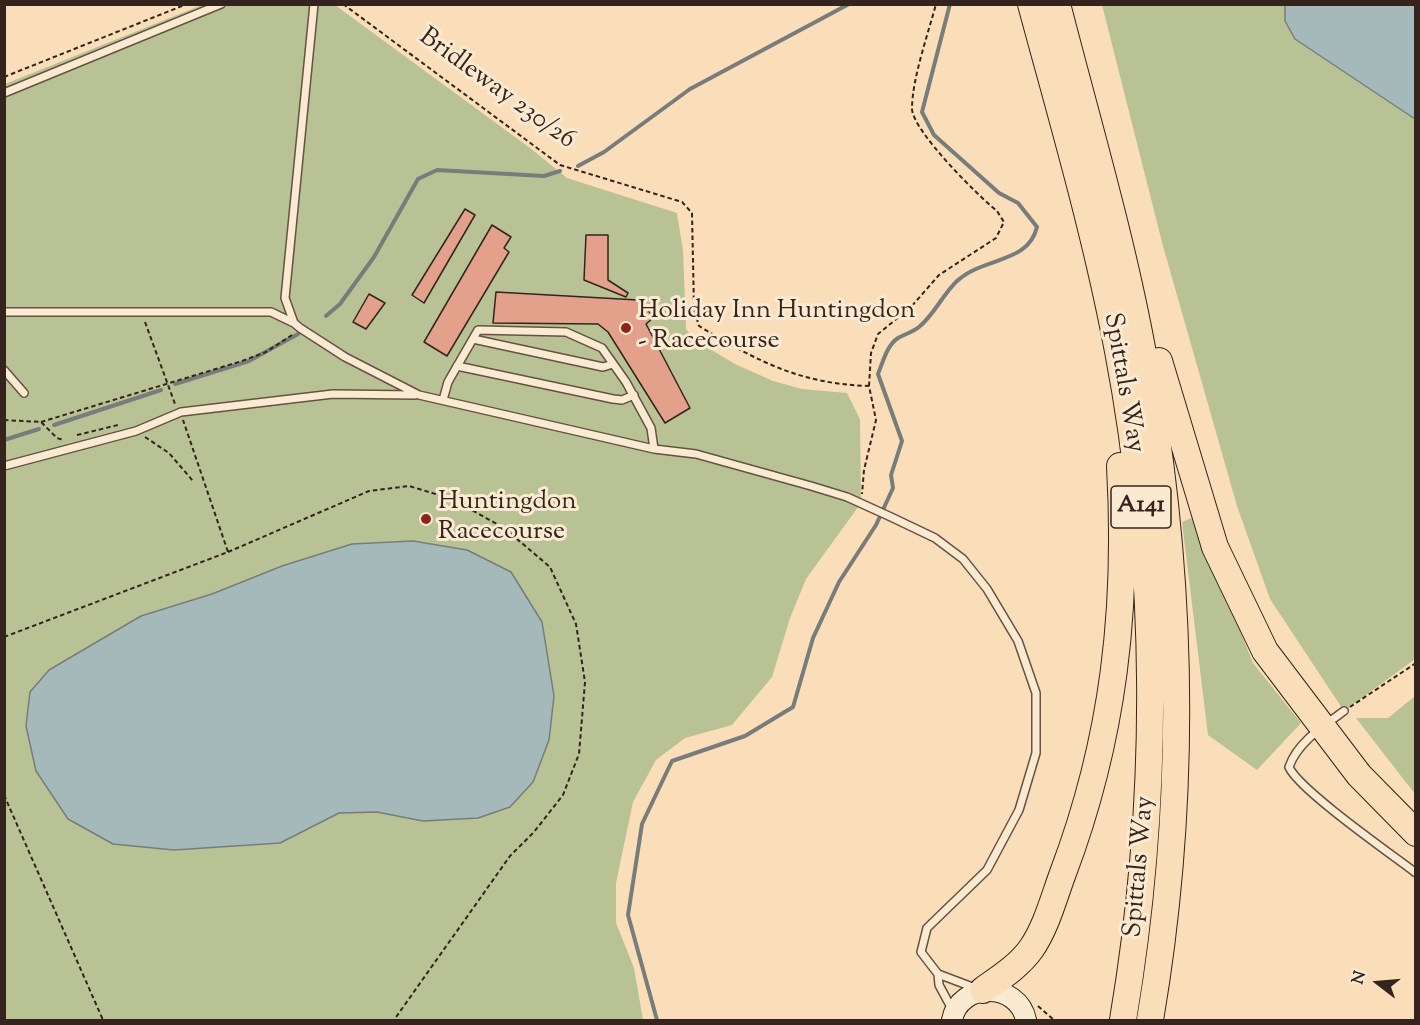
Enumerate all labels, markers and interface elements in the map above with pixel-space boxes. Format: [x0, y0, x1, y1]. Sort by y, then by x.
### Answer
street label: Bridleway 230/26 [412, 23, 580, 157]
place label: Holiday Inn Huntingdon - Racecourse [638, 297, 915, 358]
street label: Spittals Way [1094, 310, 1150, 456]
marker: Holiday Inn Huntingdon - Racecourse [619, 321, 633, 335]
road number: A141 [1111, 486, 1171, 528]
place label: Huntingdon Racecourse [438, 488, 577, 550]
marker: Huntingdon Racecourse [419, 512, 433, 526]
street label: Spittals Way [1119, 795, 1163, 939]
north arrow [1348, 953, 1408, 1013]
text: N [1347, 969, 1373, 987]

